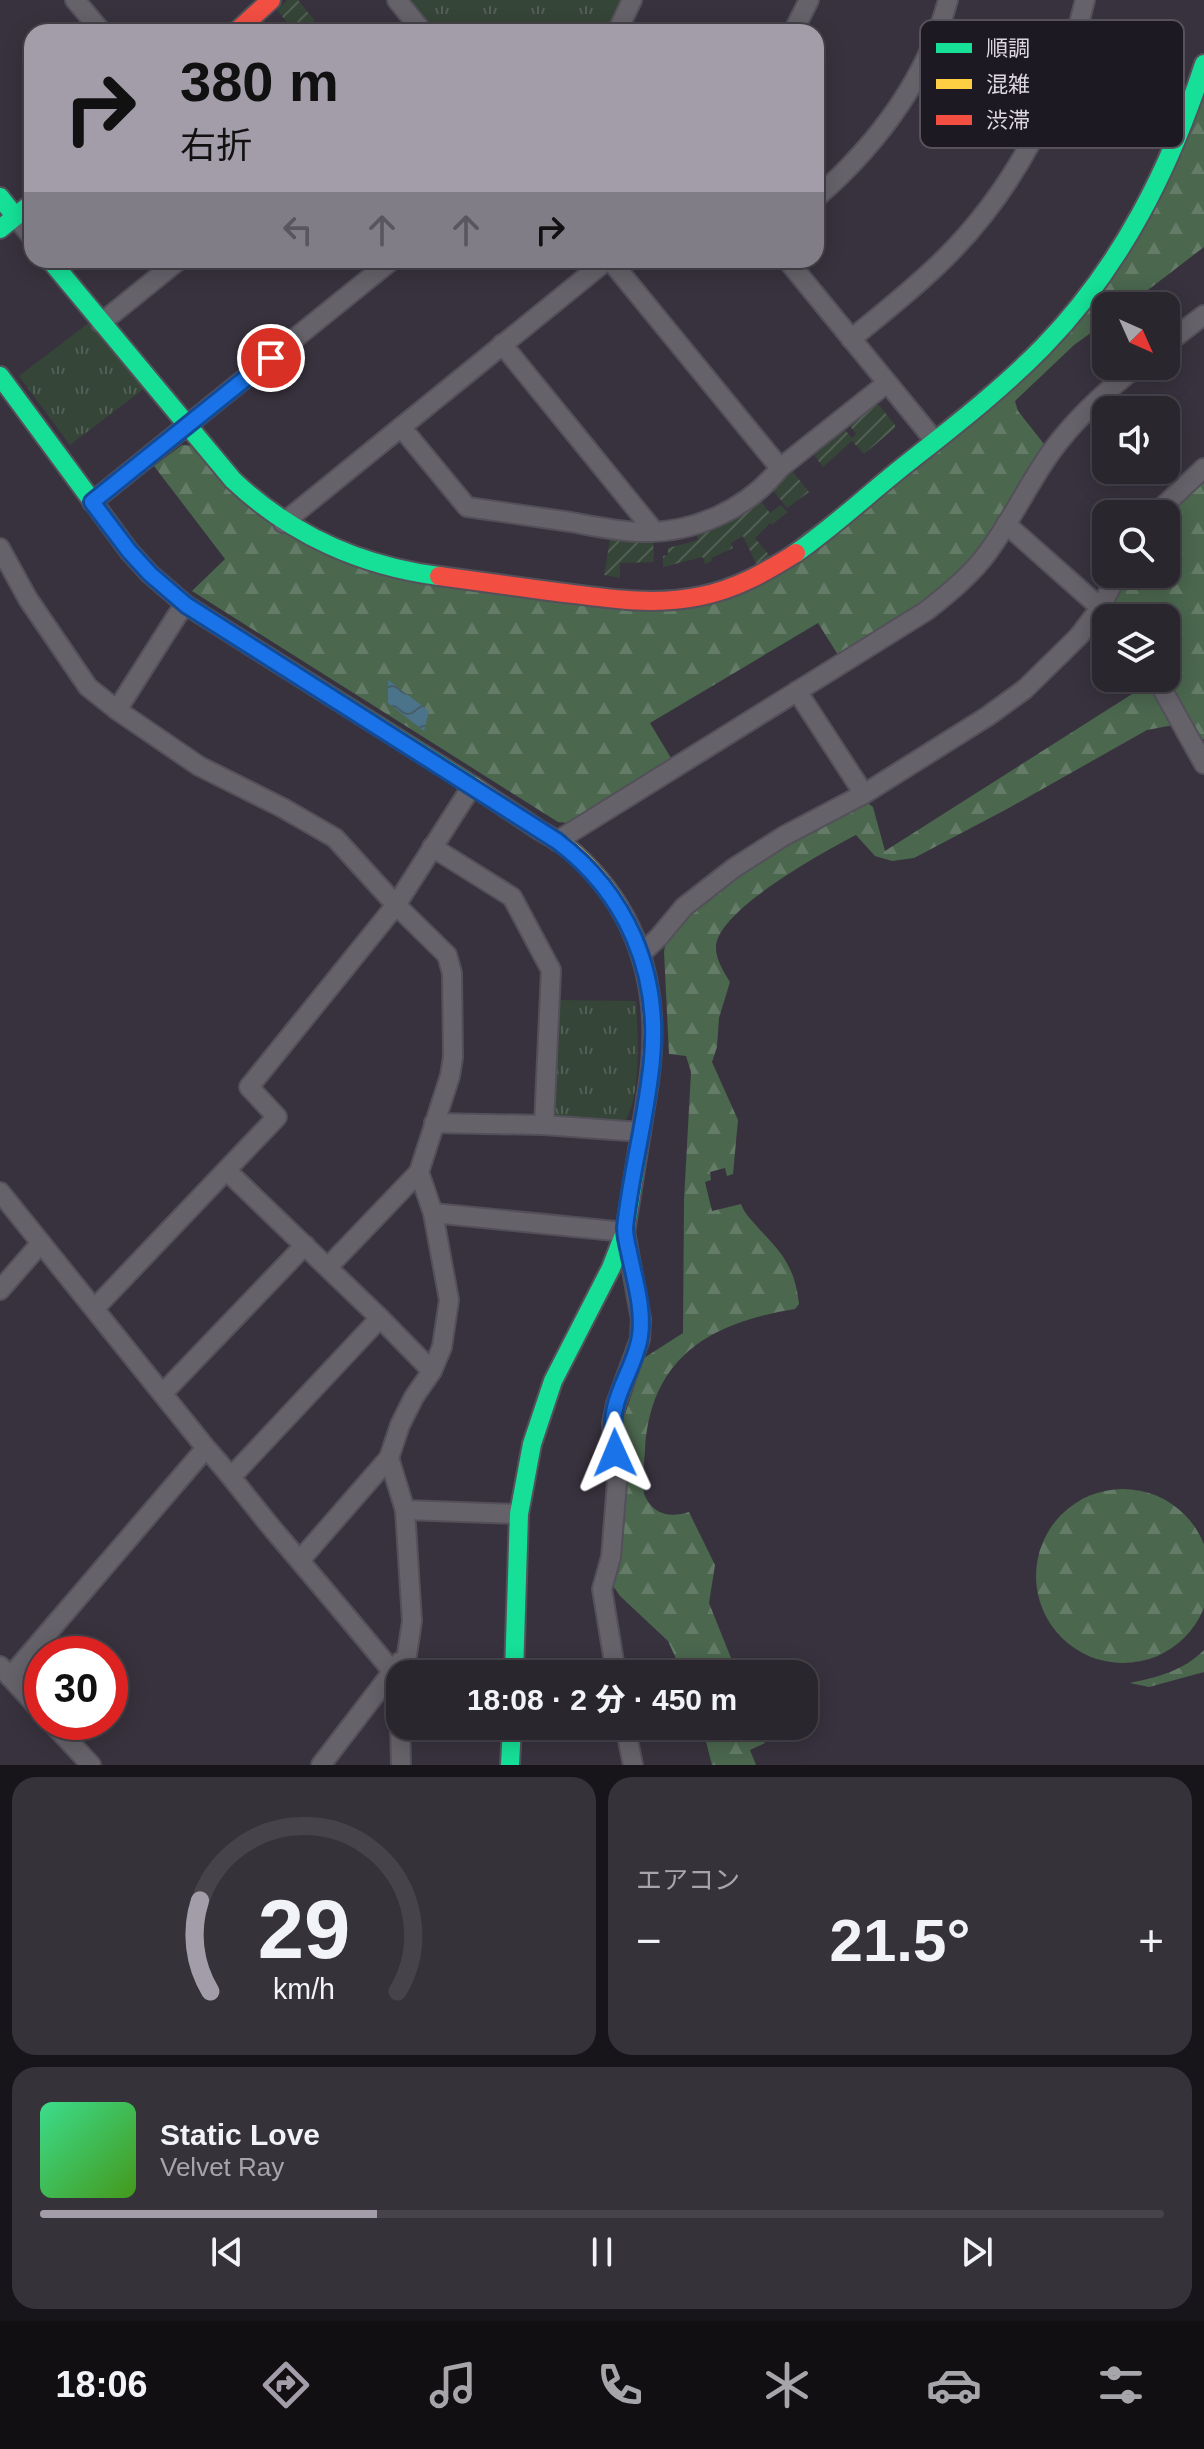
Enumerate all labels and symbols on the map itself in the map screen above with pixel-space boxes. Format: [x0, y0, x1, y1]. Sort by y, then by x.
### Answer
legend [920, 20, 1184, 148]
text: 順調 [986, 36, 1030, 61]
text: 混雑 [986, 72, 1030, 97]
text: 渋滞 [986, 108, 1030, 133]
north arrow [1092, 292, 1180, 380]
pin [237, 324, 305, 392]
position arrow [573, 1411, 657, 1495]
speed limit sign: 30 [24, 1636, 128, 1740]

